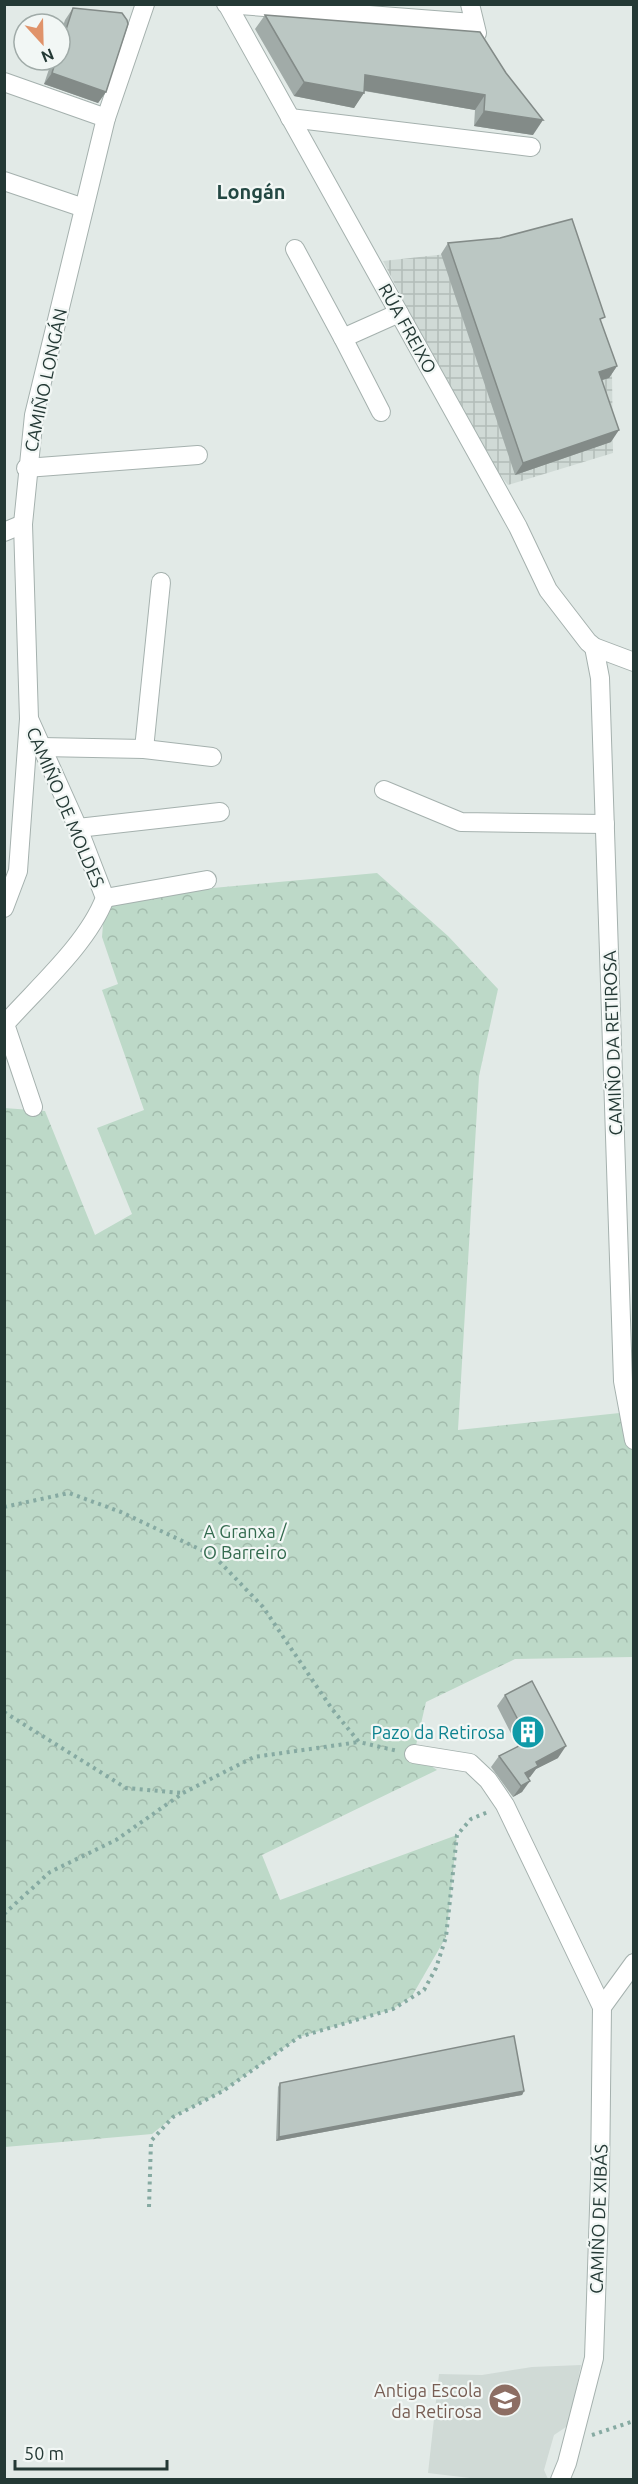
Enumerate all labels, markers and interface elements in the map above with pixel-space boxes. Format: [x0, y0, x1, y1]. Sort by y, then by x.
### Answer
north arrow [12, 12, 72, 72]
text: N [39, 45, 57, 66]
district label: Longán [216, 180, 286, 203]
street label: RÚA FREIXO [375, 279, 442, 376]
street label: CAMIÑO LONGÁN [19, 306, 70, 454]
street label: CAMIÑO DE MOLDES [23, 723, 110, 890]
street label: CAMIÑO DA RETIROSA [598, 950, 625, 1136]
park label: A Granxa / O Barreiro [203, 1521, 288, 1562]
building icon: Pazo da Retirosa [510, 1714, 546, 1750]
place label: Pazo da Retirosa [372, 1722, 505, 1742]
street label: CAMIÑO DE XIBÁS [584, 2144, 611, 2294]
place label: Antiga Escola da Retirosa [374, 2380, 482, 2421]
school or university icon: Antiga Escola da Retirosa [487, 2382, 523, 2418]
scale bar [15, 2433, 166, 2471]
text: 50 m [24, 2443, 64, 2463]

